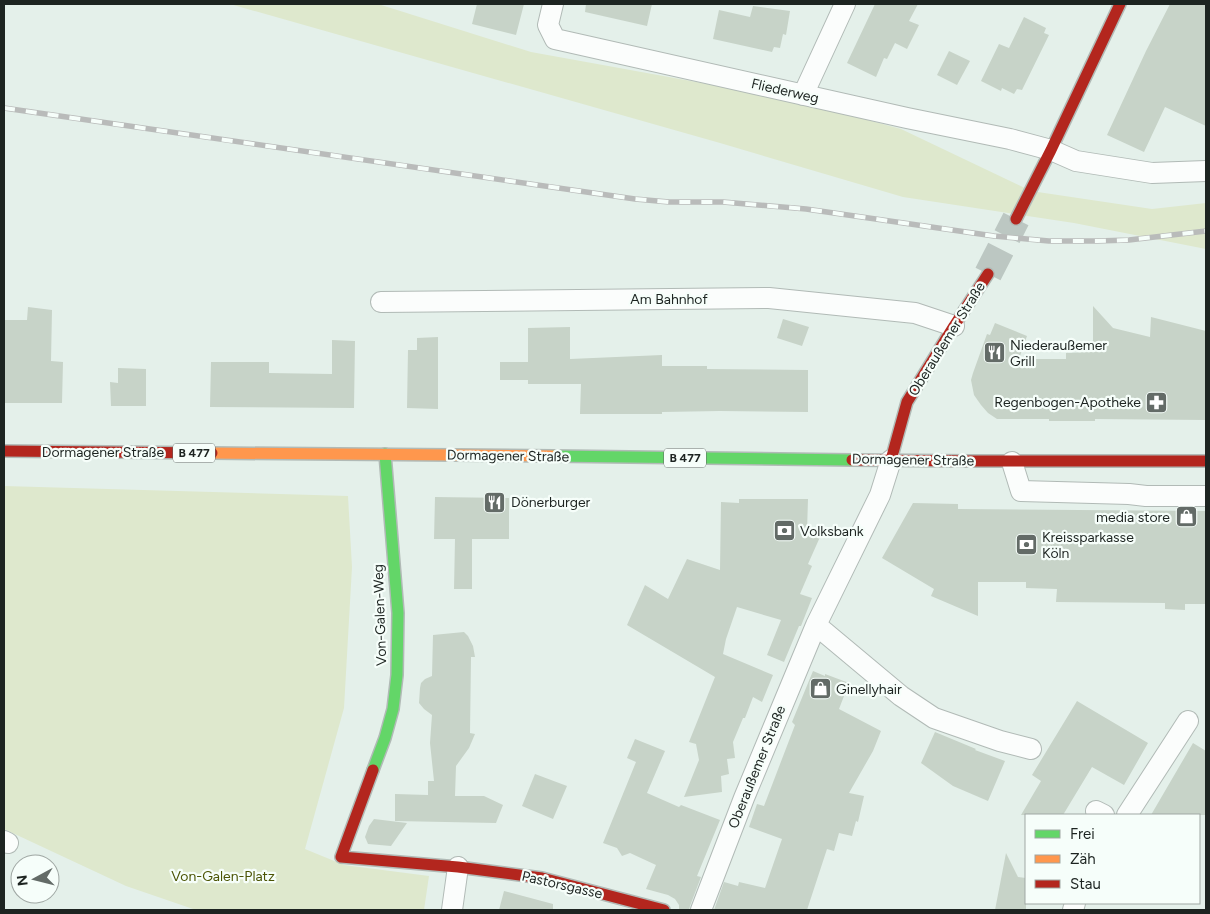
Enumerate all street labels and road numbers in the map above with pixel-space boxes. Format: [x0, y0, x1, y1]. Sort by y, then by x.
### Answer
street label: Fliederweg [750, 75, 820, 107]
street label: Oberaußemer Straße [905, 279, 989, 399]
street label: Am Bahnhof [630, 291, 708, 308]
road number: B 477 [173, 443, 215, 462]
street label: Dormagener Straße [42, 444, 165, 461]
street label: Dormagener Straße [447, 446, 570, 466]
road number: B 477 [664, 448, 706, 468]
street label: Dormagener Straße [852, 450, 975, 470]
street label: Von-Galen-Weg [370, 564, 390, 666]
street label: Oberaußemer Straße [725, 703, 790, 831]
street label: Pastorsgasse [520, 867, 604, 903]

